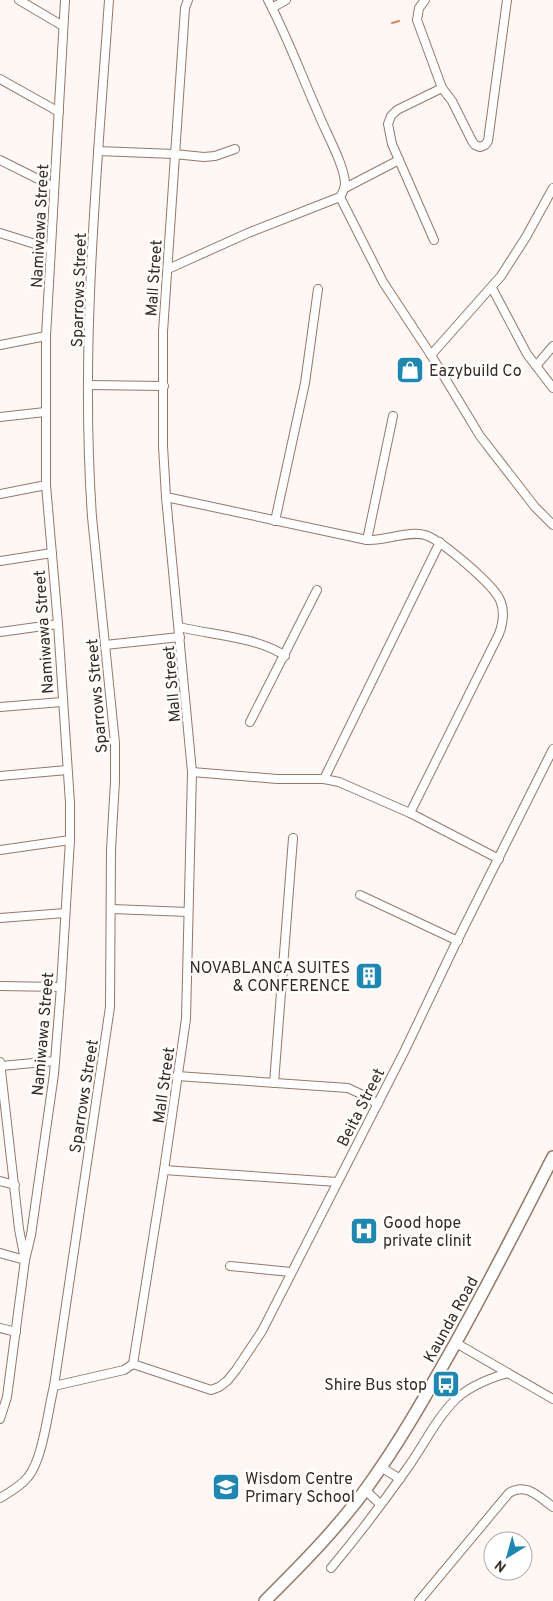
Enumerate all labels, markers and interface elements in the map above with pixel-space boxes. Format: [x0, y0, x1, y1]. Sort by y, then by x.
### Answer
street label: Namiwawa Street [28, 164, 54, 289]
street label: Sparrows Street [68, 232, 92, 348]
street label: Mall Street [142, 239, 168, 317]
shop icon: Eazybuild Co [395, 355, 425, 385]
place label: Eazybuild Co [429, 362, 522, 382]
street label: Namiwawa Street [31, 569, 59, 694]
street label: Sparrows Street [83, 638, 113, 754]
street label: Mall Street [160, 645, 186, 723]
place label: NOVABLANCA SUITES & CONFERENCE [189, 959, 350, 997]
building icon: NOVABLANCA SUITES & CONFERENCE [354, 961, 384, 991]
street label: Namiwawa Street [29, 971, 59, 1097]
street label: Sparrows Street [66, 1038, 104, 1155]
street label: Mall Street [150, 1046, 180, 1125]
street label: Beita Street [333, 1065, 390, 1151]
place label: Good hope private clinit [383, 1214, 472, 1252]
hospital icon: Good hope private clinit [349, 1216, 379, 1246]
street label: Kaunda Road [420, 1273, 484, 1366]
bus stop icon: Shire Bus stop [431, 1369, 461, 1399]
place label: Shire Bus stop [324, 1376, 427, 1396]
place label: Wisdom Centre Primary School [245, 1470, 355, 1508]
school or university icon: Wisdom Centre Primary School [211, 1472, 241, 1502]
north arrow [483, 1531, 533, 1581]
text: N [492, 1555, 510, 1575]

